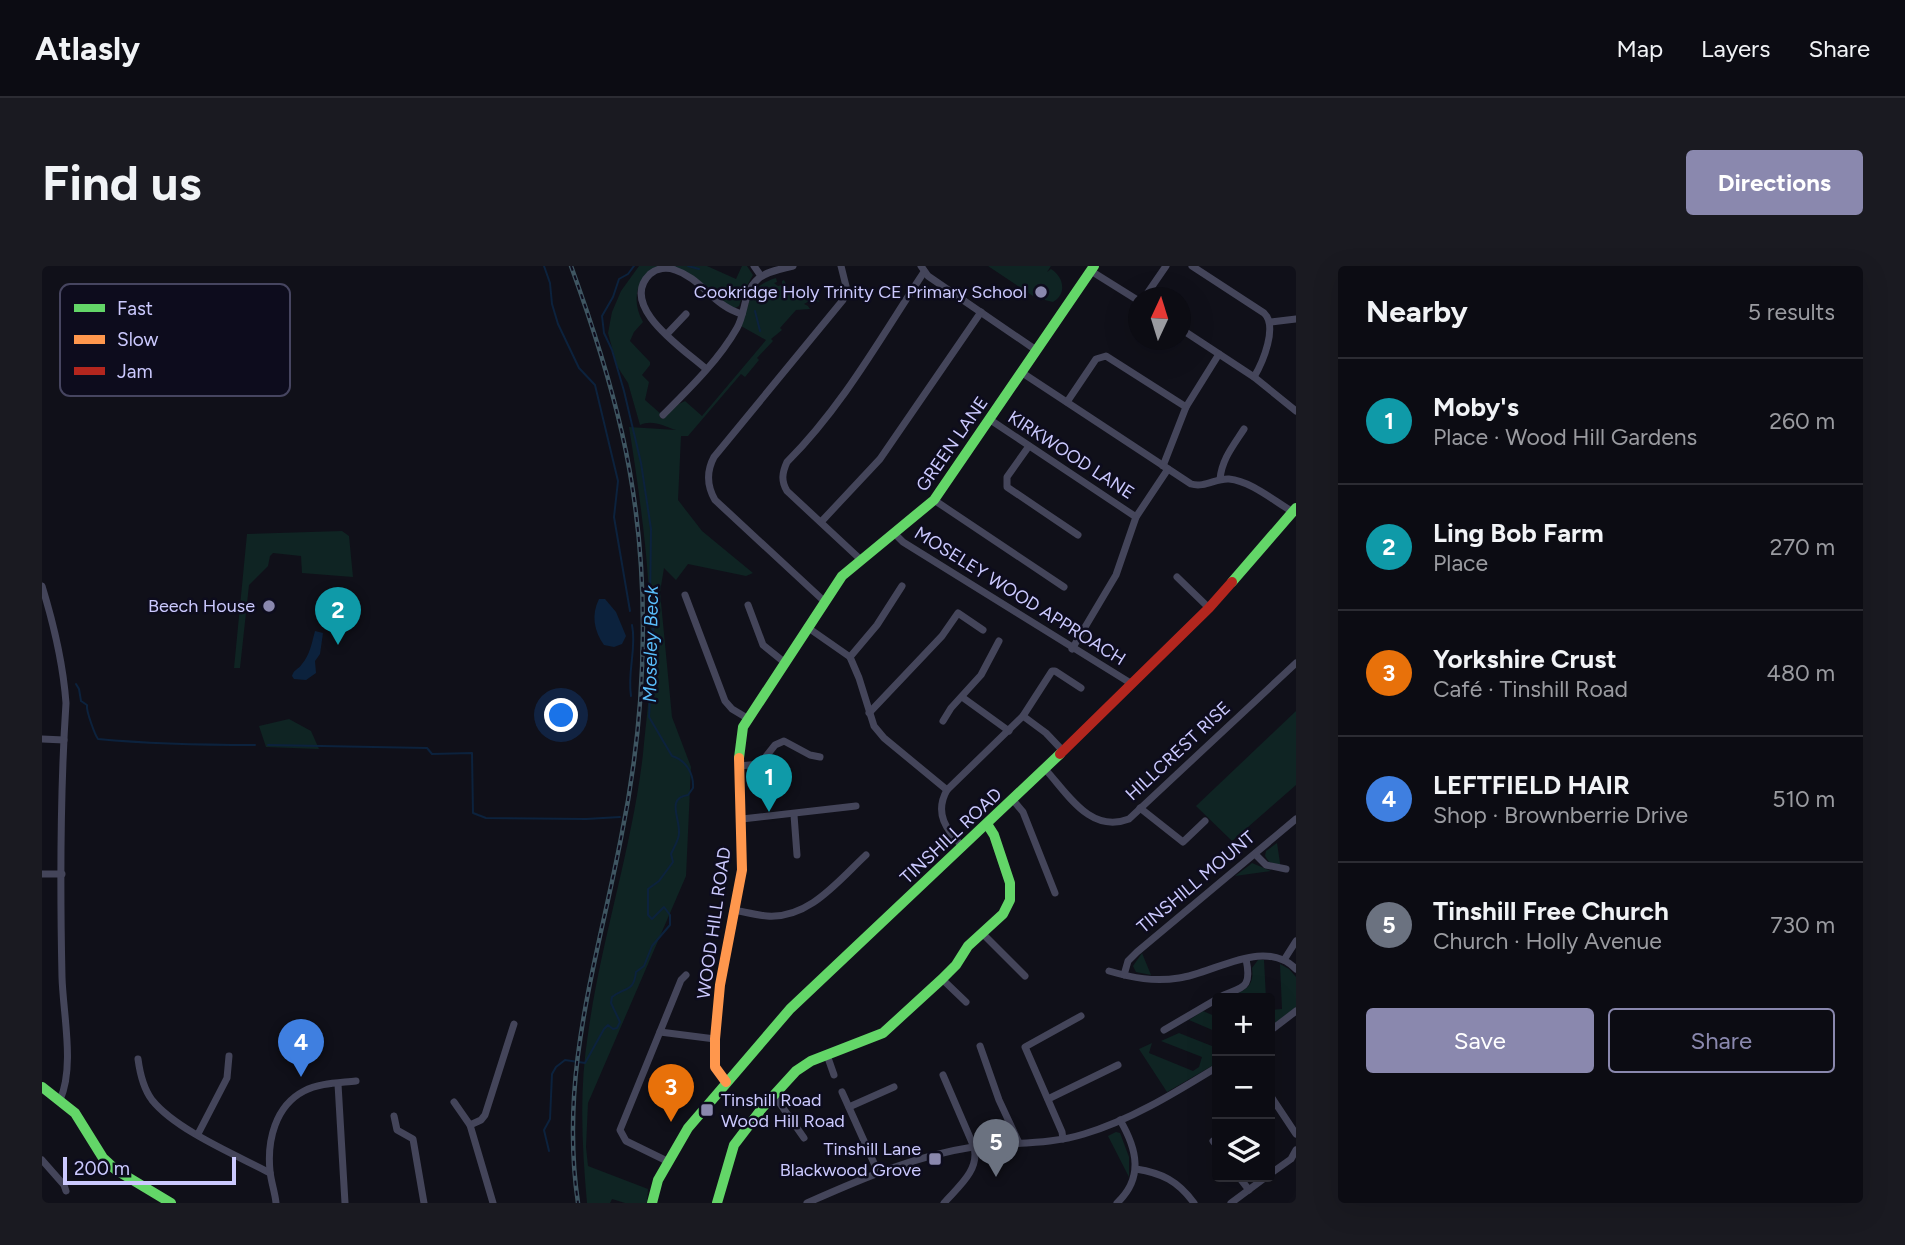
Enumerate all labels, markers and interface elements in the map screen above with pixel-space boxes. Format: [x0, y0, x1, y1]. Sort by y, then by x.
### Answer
text: Atlasly [35, 29, 140, 68]
text: Map [1616, 34, 1663, 63]
text: Layers [1701, 34, 1770, 63]
text: Share [1808, 34, 1870, 63]
button: Directions [1686, 150, 1863, 215]
text: Find us [42, 153, 201, 212]
place label: Cookridge Holy Trinity CE Primary School [694, 281, 1027, 303]
legend [60, 284, 290, 396]
marker: Cookridge Holy Trinity CE Primary School [1033, 284, 1049, 300]
north arrow [1128, 287, 1191, 350]
text: Nearby [1366, 293, 1468, 330]
text: Fast [117, 297, 153, 320]
text: 5 results [1748, 298, 1835, 326]
text: Slow [117, 328, 159, 351]
text: Jam [117, 360, 153, 383]
text: Moby's [1433, 391, 1519, 423]
street label: GREEN LANE [911, 392, 993, 496]
street label: KIRKWOOD LANE [1004, 406, 1138, 504]
text: 1 [1384, 407, 1394, 435]
text: 260 m [1769, 407, 1835, 435]
text: Place · Wood Hill Gardens [1433, 423, 1697, 451]
text: Ling Bob Farm [1433, 517, 1604, 549]
street label: MOSELEY WOOD APPROACH [910, 522, 1130, 670]
text: 2 [1382, 533, 1396, 561]
text: 270 m [1770, 533, 1835, 561]
text: Place [1433, 549, 1488, 577]
water label: Moseley Beck [638, 584, 663, 703]
pin: 2 [315, 587, 361, 645]
place label: Beech House [148, 595, 255, 617]
marker: Beech House [261, 598, 277, 614]
text: Yorkshire Crust [1433, 643, 1617, 675]
text: 3 [1383, 659, 1395, 687]
text: 480 m [1767, 659, 1835, 687]
text: Café · Tinshill Road [1433, 675, 1628, 703]
street label: HILLCREST RISE [1121, 697, 1235, 805]
your location [544, 698, 578, 732]
pin: 1 [746, 754, 792, 812]
text: LEFTFIELD HAIR [1433, 769, 1630, 801]
street label: TINSHILL ROAD [896, 783, 1006, 889]
text: 4 [1382, 785, 1396, 813]
text: 510 m [1772, 785, 1835, 813]
text: Shop · Brownberrie Drive [1433, 801, 1688, 829]
street label: TINSHILL MOUNT [1133, 826, 1259, 938]
street label: WOOD HILL ROAD [692, 846, 736, 1000]
text: Tinshill Free Church [1433, 895, 1669, 927]
text: 5 [1382, 911, 1396, 939]
text: 730 m [1770, 911, 1835, 939]
text: Church · Holly Avenue [1433, 927, 1662, 955]
map controls [1212, 993, 1275, 1182]
button: + [1212, 993, 1275, 1056]
button: Save [1366, 1008, 1594, 1073]
button: Share [1608, 1008, 1835, 1073]
pin: 4 [278, 1019, 324, 1077]
button: − [1212, 1056, 1275, 1119]
pin: 3 [648, 1064, 694, 1122]
place label: Tinshill Road Wood Hill Road [721, 1089, 845, 1132]
marker: Tinshill Road Wood Hill Road [699, 1102, 715, 1118]
pin: 5 [973, 1119, 1019, 1177]
button: layers [1212, 1119, 1275, 1182]
place label: Tinshill Lane Blackwood Grove [780, 1138, 921, 1181]
marker: Tinshill Lane Blackwood Grove [927, 1151, 943, 1167]
scale bar [63, 1154, 236, 1186]
text: 200 m [74, 1157, 130, 1180]

